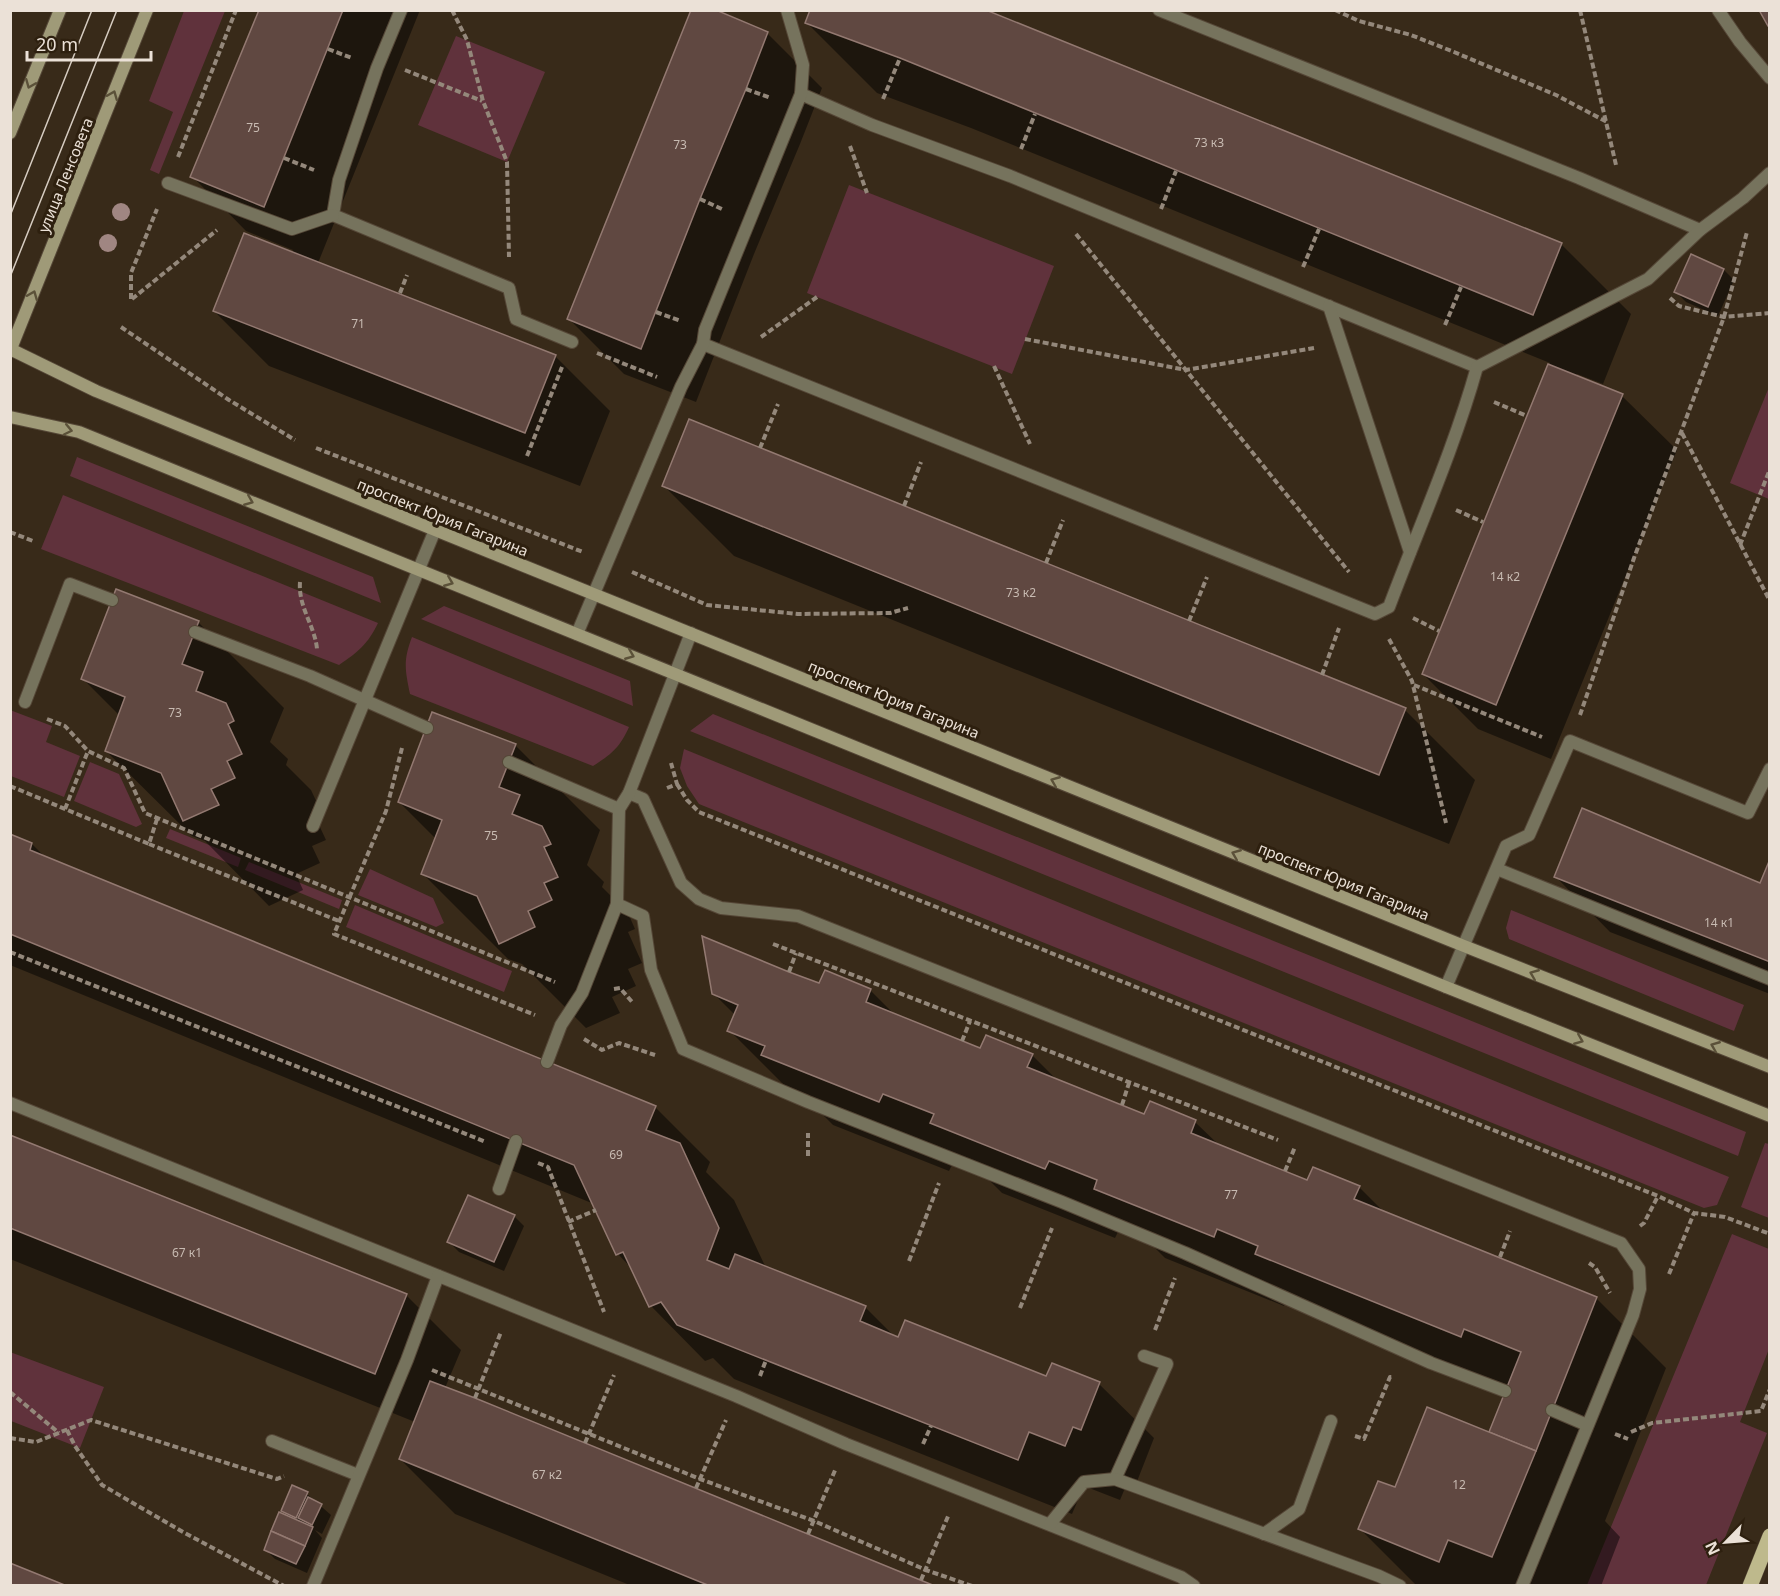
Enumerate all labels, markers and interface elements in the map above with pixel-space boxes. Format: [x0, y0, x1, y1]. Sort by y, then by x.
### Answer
scale bar [27, 24, 152, 62]
text: 20 m [36, 32, 78, 56]
one-way arrow [25, 78, 37, 89]
one-way arrow [106, 90, 118, 101]
street label: улица Ленсовета [33, 115, 97, 235]
house number: 75 [246, 119, 260, 136]
house number: 73 к3 [1194, 134, 1224, 151]
house number: 73 [673, 136, 687, 153]
one-way arrow [26, 291, 38, 302]
house number: 71 [351, 315, 365, 332]
one-way arrow [62, 423, 72, 436]
street label: проспект Юрия Гагарина [354, 473, 532, 561]
one-way arrow [243, 494, 254, 506]
house number: 14 к2 [1490, 568, 1520, 585]
one-way arrow [443, 575, 454, 587]
house number: 73 к2 [1006, 584, 1036, 601]
one-way arrow [624, 648, 635, 660]
street label: проспект Юрия Гагарина [805, 655, 983, 743]
house number: 73 [168, 704, 182, 721]
one-way arrow [1051, 776, 1062, 788]
house number: 75 [484, 827, 498, 844]
street label: проспект Юрия Гагарина [1255, 837, 1433, 925]
one-way arrow [1231, 849, 1242, 861]
house number: 14 к1 [1704, 914, 1734, 931]
one-way arrow [1529, 969, 1540, 981]
one-way arrow [1572, 1033, 1583, 1045]
one-way arrow [1710, 1041, 1721, 1053]
house number: 69 [609, 1146, 623, 1163]
house number: 77 [1224, 1186, 1238, 1203]
house number: 67 к1 [172, 1244, 202, 1261]
house number: 67 к2 [532, 1466, 562, 1483]
house number: 12 [1452, 1476, 1466, 1493]
north arrow [1696, 1512, 1756, 1572]
text: N [1700, 1538, 1725, 1559]

